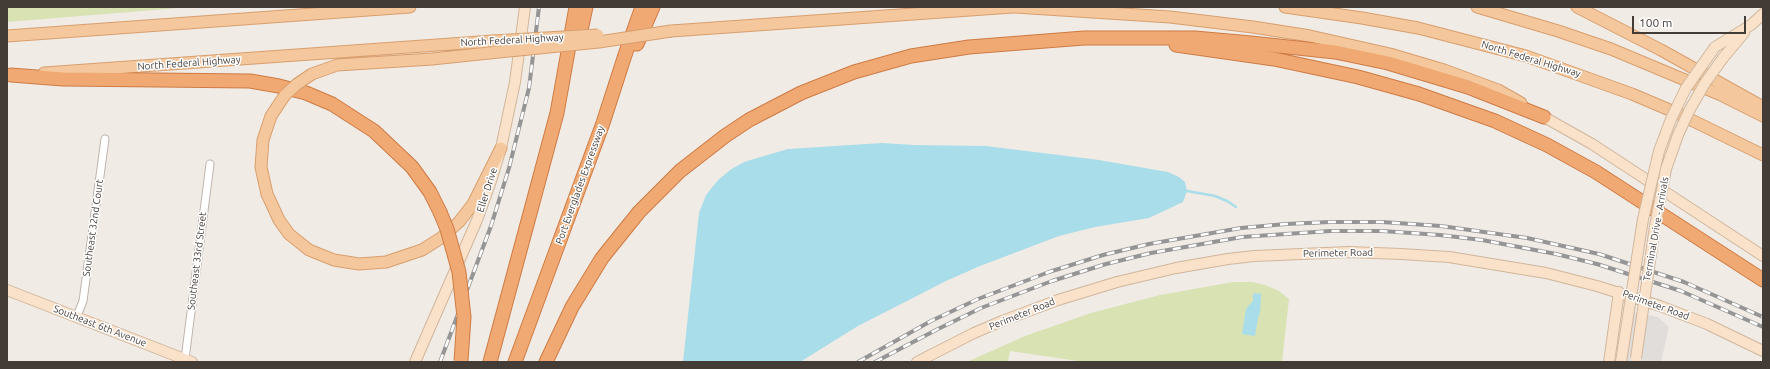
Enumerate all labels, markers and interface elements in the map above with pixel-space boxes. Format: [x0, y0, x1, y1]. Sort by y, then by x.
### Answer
scale bar [1634, 8, 1748, 34]
text: 100 m [1639, 16, 1672, 29]
street label: North Federal Highway [460, 31, 564, 49]
street label: North Federal Highway [1480, 38, 1582, 80]
street label: North Federal Highway [137, 53, 241, 73]
street label: Port Everglades Expressway [553, 124, 607, 246]
street label: Eller Drive [474, 166, 500, 214]
street label: Terminal Drive - Arrivals [1641, 176, 1671, 282]
street label: Southeast 32nd Court [80, 179, 106, 277]
street label: Southeast 33rd Street [185, 211, 209, 311]
street label: Perimeter Road [1303, 246, 1373, 260]
street label: Perimeter Road [1621, 287, 1691, 323]
street label: Perimeter Road [987, 295, 1057, 333]
street label: Southeast 6th Avenue [52, 303, 148, 349]

